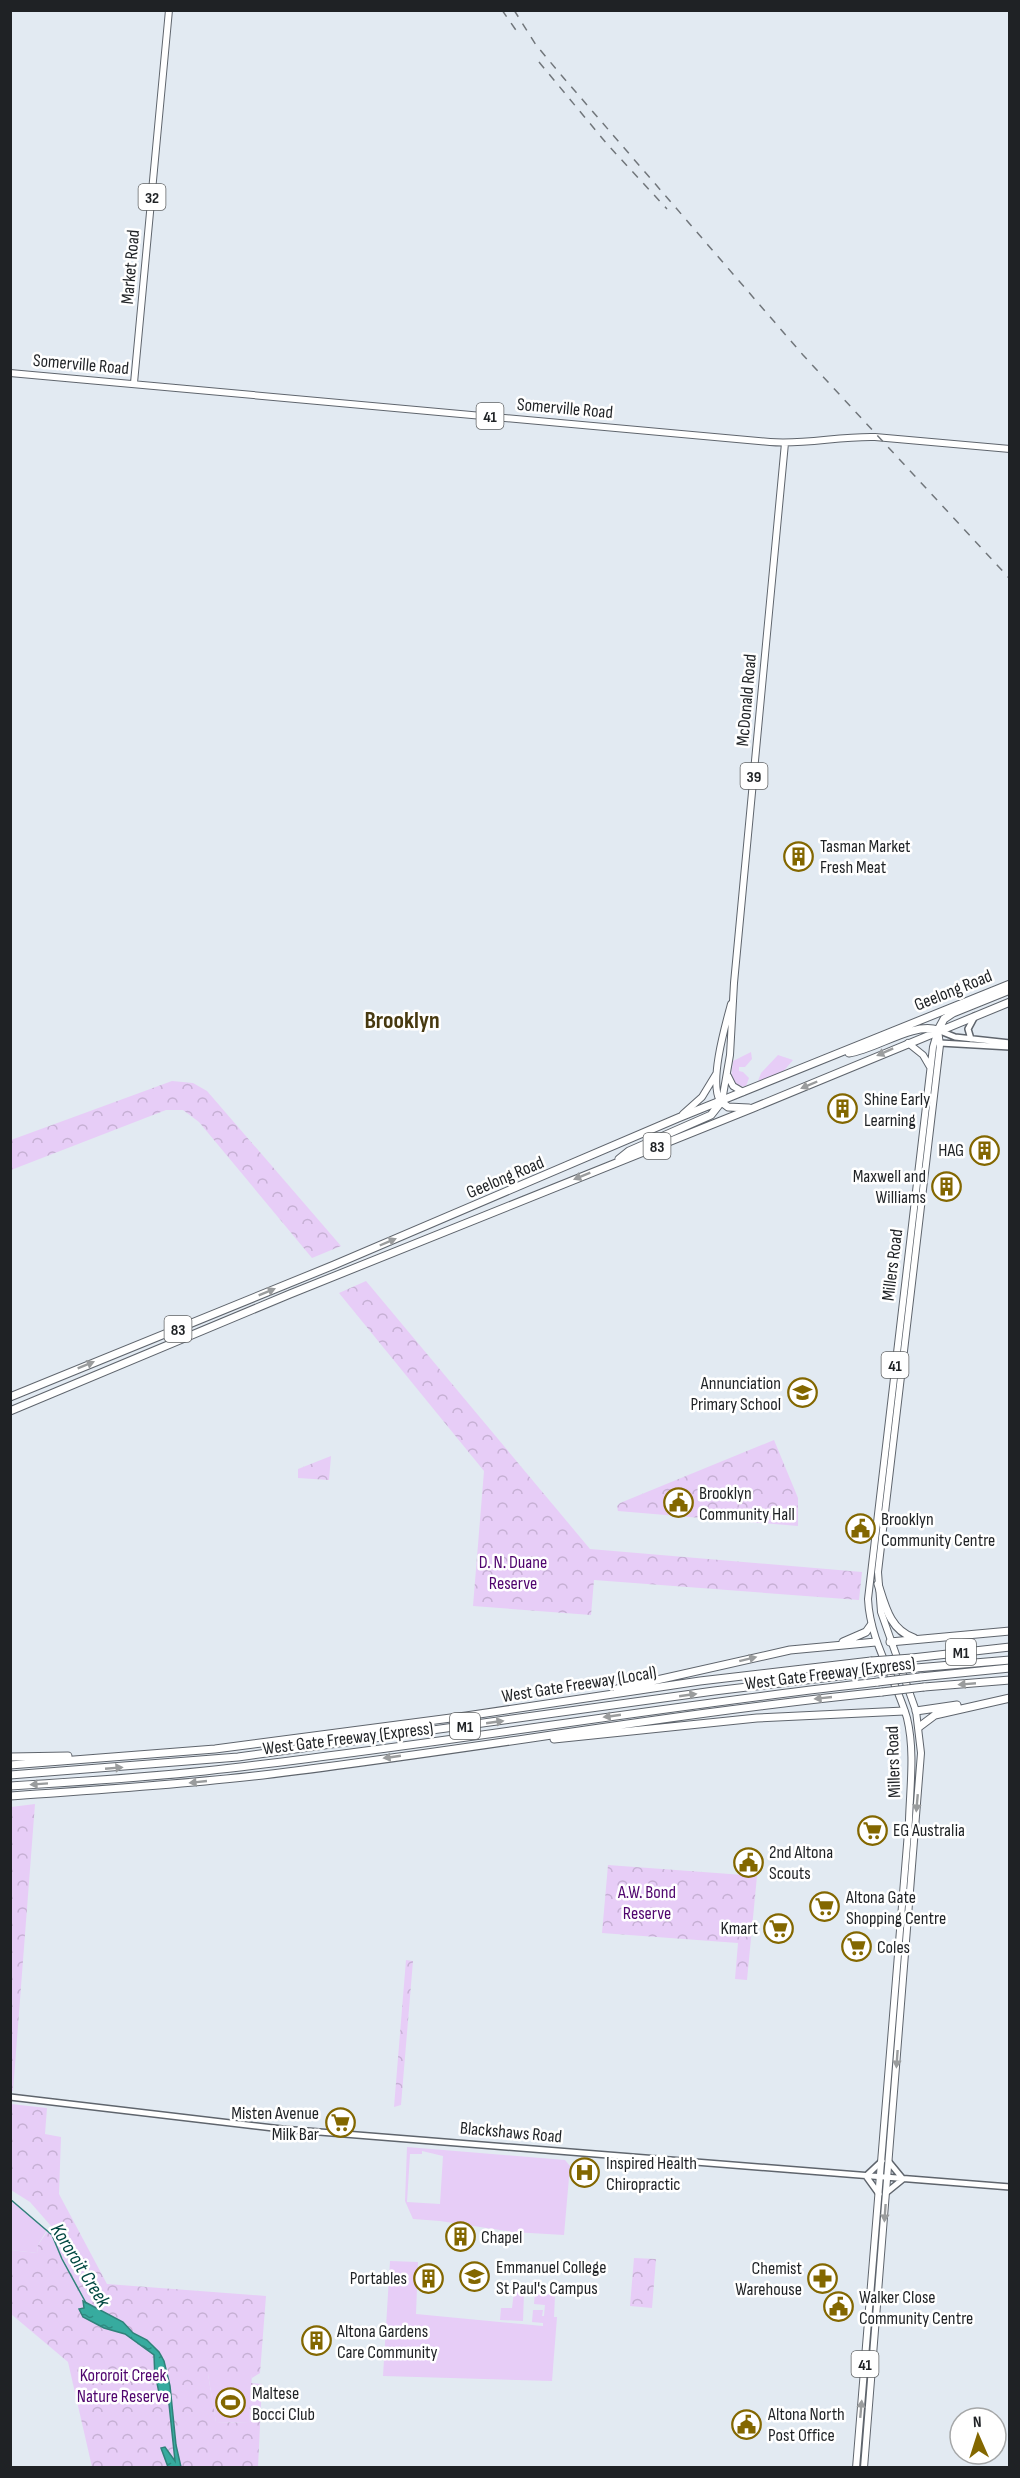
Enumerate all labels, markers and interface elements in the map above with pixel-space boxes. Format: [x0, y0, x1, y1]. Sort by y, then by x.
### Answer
road number: 32 [138, 184, 166, 210]
street label: Market Road [117, 229, 144, 305]
street label: Somerville Road [32, 350, 130, 379]
street label: Somerville Road [516, 394, 614, 423]
road number: 41 [476, 403, 504, 429]
street label: McDonald Road [732, 653, 761, 747]
road number: 39 [740, 763, 768, 789]
place label: Tasman Market Fresh Meat [820, 836, 911, 878]
building icon: Tasman Market Fresh Meat [783, 840, 815, 872]
street label: Geelong Road [911, 965, 995, 1016]
district label: Brooklyn [364, 1006, 440, 1035]
one-way arrow [877, 1048, 894, 1057]
one-way arrow [800, 1080, 818, 1090]
place label: Shine Early Learning [864, 1089, 930, 1131]
building icon: Shine Early Learning [827, 1093, 859, 1125]
road number: 83 [644, 1133, 670, 1159]
building icon: HAG [969, 1134, 1001, 1166]
place label: HAG [938, 1140, 964, 1161]
street label: Geelong Road [463, 1152, 547, 1203]
place label: Maxwell and Williams [853, 1166, 926, 1208]
building icon: Maxwell and Williams [931, 1170, 963, 1202]
one-way arrow [573, 1172, 591, 1181]
street label: Millers Road [878, 1228, 907, 1302]
one-way arrow [379, 1237, 397, 1246]
one-way arrow [259, 1287, 277, 1297]
road number: 83 [164, 1316, 192, 1342]
road number: 41 [882, 1352, 908, 1378]
one-way arrow [78, 1360, 96, 1370]
place label: Annunciation Primary School [690, 1373, 781, 1415]
school or university icon: Annunciation Primary School [786, 1377, 818, 1409]
place label: Brooklyn Community Hall [699, 1483, 795, 1525]
public building icon: Brooklyn Community Hall [662, 1487, 694, 1519]
place label: Brooklyn Community Centre [881, 1509, 995, 1551]
public building icon: Brooklyn Community Centre [844, 1513, 876, 1545]
park label: D. N. Duane Reserve [479, 1552, 547, 1594]
road number: M1 [946, 1639, 976, 1665]
street label: West Gate Freeway (Express) [744, 1653, 916, 1694]
one-way arrow [739, 1654, 757, 1664]
street label: West Gate Freeway (Local) [500, 1662, 658, 1707]
one-way arrow [957, 1679, 976, 1689]
one-way arrow [679, 1690, 698, 1699]
one-way arrow [814, 1694, 833, 1703]
one-way arrow [602, 1711, 621, 1720]
road number: M1 [450, 1713, 480, 1739]
one-way arrow [486, 1717, 505, 1726]
street label: West Gate Freeway (Express) [262, 1718, 434, 1759]
street label: Millers Road [882, 1726, 905, 1798]
one-way arrow [382, 1752, 401, 1762]
one-way arrow [105, 1763, 124, 1772]
one-way arrow [189, 1777, 208, 1787]
one-way arrow [30, 1780, 49, 1789]
one-way arrow [912, 1793, 922, 1812]
supermarket icon: EG Australia [856, 1814, 888, 1846]
place label: EG Australia [893, 1820, 965, 1841]
place label: 2nd Altona Scouts [769, 1842, 833, 1884]
public building icon: 2nd Altona Scouts [732, 1846, 764, 1878]
park label: A.W. Bond Reserve [617, 1882, 676, 1924]
place label: Altona Gate Shopping Centre [845, 1887, 946, 1929]
supermarket icon: Altona Gate Shopping Centre [809, 1891, 841, 1923]
supermarket icon: Kmart [763, 1912, 795, 1944]
place label: Kmart [721, 1918, 759, 1939]
supermarket icon: Coles [840, 1931, 872, 1963]
place label: Coles [877, 1937, 910, 1958]
one-way arrow [892, 2049, 902, 2068]
place label: Misten Avenue Milk Bar [231, 2103, 319, 2145]
supermarket icon: Misten Avenue Milk Bar [324, 2107, 356, 2139]
street label: Blackshaws Road [459, 2118, 563, 2147]
place label: Inspired Health Chiropractic [606, 2153, 697, 2195]
hospital icon: Inspired Health Chiropractic [569, 2157, 601, 2189]
one-way arrow [880, 2204, 890, 2223]
water label: Kororoit Creek [45, 2219, 116, 2312]
building icon: Chapel [444, 2221, 476, 2253]
place label: Chapel [481, 2227, 522, 2248]
place label: Emmanuel College St Paul's Campus [496, 2257, 606, 2299]
place label: Chemist Warehouse [735, 2258, 803, 2300]
school or university icon: Emmanuel College St Paul's Campus [459, 2261, 491, 2293]
building icon: Portables [412, 2262, 444, 2294]
pharmacy icon: Chemist Warehouse [807, 2262, 839, 2294]
place label: Portables [350, 2268, 407, 2289]
place label: Walker Close Community Centre [859, 2287, 973, 2329]
public building icon: Walker Close Community Centre [822, 2291, 854, 2323]
place label: Altona Gardens Care Community [336, 2321, 438, 2363]
building icon: Altona Gardens Care Community [300, 2325, 332, 2357]
road number: 41 [852, 2351, 878, 2377]
park label: Kororoit Creek Nature Reserve [77, 2365, 169, 2407]
place label: Maltese Bocci Club [252, 2383, 315, 2425]
sports icon: Maltese Bocci Club [215, 2387, 247, 2419]
one-way arrow [856, 2400, 866, 2419]
place label: Altona North Post Office [767, 2404, 845, 2446]
north arrow [948, 2406, 1008, 2466]
public building icon: Altona North Post Office [731, 2408, 763, 2440]
text: N [973, 2413, 982, 2432]

